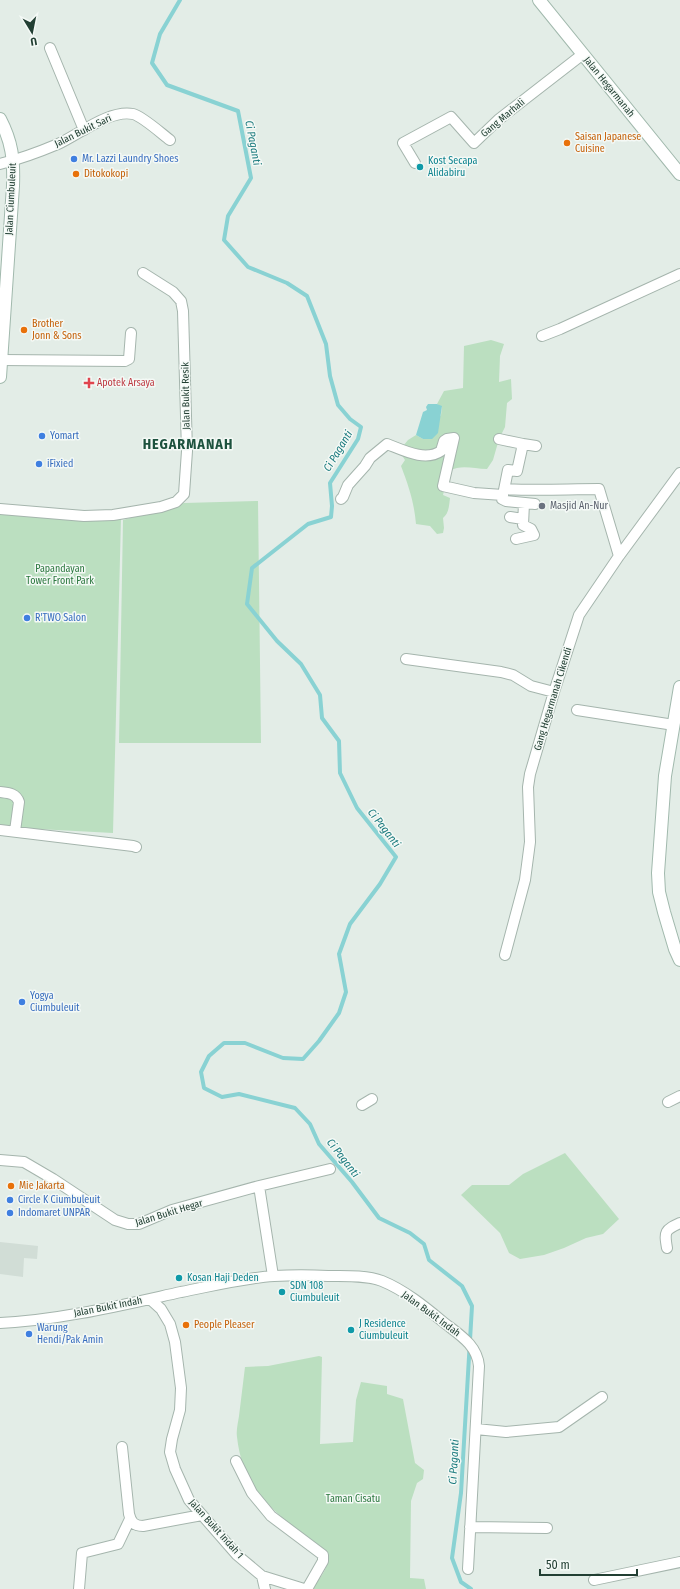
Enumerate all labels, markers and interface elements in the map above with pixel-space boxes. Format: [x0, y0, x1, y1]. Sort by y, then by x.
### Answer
north arrow [12, 12, 52, 52]
text: U [29, 34, 38, 48]
street label: Jalan Hegarmanah [581, 54, 637, 120]
street label: Gang Marhali [479, 96, 527, 140]
street label: Jalan Bukit Sari [53, 112, 113, 150]
water label: Ci Paganti [242, 119, 264, 167]
place label: Saisan Japanese Cuisine [575, 131, 641, 155]
marker: Saisan Japanese Cuisine [562, 138, 572, 148]
place label: Mr. Lazzi Laundry Shoes [82, 153, 178, 165]
marker: Mr. Lazzi Laundry Shoes [69, 154, 79, 164]
place label: Kost Secapa Alidabiru [428, 155, 478, 179]
street label: Jalan Ciumbuleuit [3, 162, 19, 235]
marker: Kost Secapa Alidabiru [415, 162, 425, 172]
place label: Ditokokopi [84, 168, 128, 180]
marker: Ditokokopi [71, 169, 81, 179]
place label: Brother Jonn & Sons [32, 318, 82, 342]
marker: Brother Jonn & Sons [19, 325, 29, 335]
street label: Jalan Bukit Resik [179, 362, 193, 430]
place label: Apotek Arsaya [97, 377, 155, 389]
marker: Apotek Arsaya [84, 378, 94, 388]
water label: Ci Paganti [321, 428, 355, 474]
place label: Yomart [50, 430, 80, 442]
marker: Yomart [37, 431, 47, 441]
district label: HEGARMANAH [143, 436, 233, 453]
place label: iFixied [47, 458, 73, 470]
marker: iFixied [34, 459, 44, 469]
place label: Masjid An-Nur [550, 500, 608, 512]
marker: Masjid An-Nur [537, 501, 547, 511]
park label: Papandayan Tower Front Park [26, 563, 94, 587]
place label: R'TWO Salon [35, 612, 86, 624]
marker: R'TWO Salon [22, 613, 32, 623]
street label: Gang Hegarmanah Cikendi [532, 646, 574, 752]
water label: Ci Paganti [365, 806, 403, 850]
place label: Yogya Ciumbuleuit [30, 990, 80, 1014]
marker: Yogya Ciumbuleuit [17, 997, 27, 1007]
water label: Ci Paganti [324, 1136, 362, 1180]
place label: Mie Jakarta [19, 1180, 65, 1192]
marker: Mie Jakarta [6, 1181, 16, 1191]
place label: Circle K Ciumbuleuit [18, 1194, 101, 1206]
marker: Circle K Ciumbuleuit [5, 1195, 15, 1205]
street label: Jalan Bukit Hegar [134, 1197, 205, 1229]
place label: Indomaret UNPAR [18, 1207, 91, 1219]
marker: Indomaret UNPAR [5, 1208, 15, 1218]
place label: Kosan Haji Deden [187, 1272, 259, 1284]
marker: Kosan Haji Deden [174, 1273, 184, 1283]
place label: SDN 108 Ciumbuleuit [290, 1280, 340, 1304]
marker: SDN 108 Ciumbuleuit [277, 1287, 287, 1297]
street label: Jalan Bukit Indah [399, 1289, 463, 1339]
street label: Jalan Bukit Indah [73, 1294, 143, 1320]
place label: J Residence Ciumbuleuit [359, 1318, 409, 1342]
place label: People Pleaser [194, 1319, 255, 1331]
marker: People Pleaser [181, 1320, 191, 1330]
place label: Warung Hendi/Pak Amin [37, 1322, 103, 1346]
marker: J Residence Ciumbuleuit [346, 1325, 356, 1335]
marker: Warung Hendi/Pak Amin [24, 1329, 34, 1339]
water label: Ci Paganti [446, 1439, 462, 1485]
park label: Taman Cisatu [326, 1493, 380, 1505]
street label: Jalan Bukit Indah 1 [186, 1497, 246, 1561]
scale bar [540, 1551, 637, 1577]
text: 50 m [546, 1558, 570, 1572]

